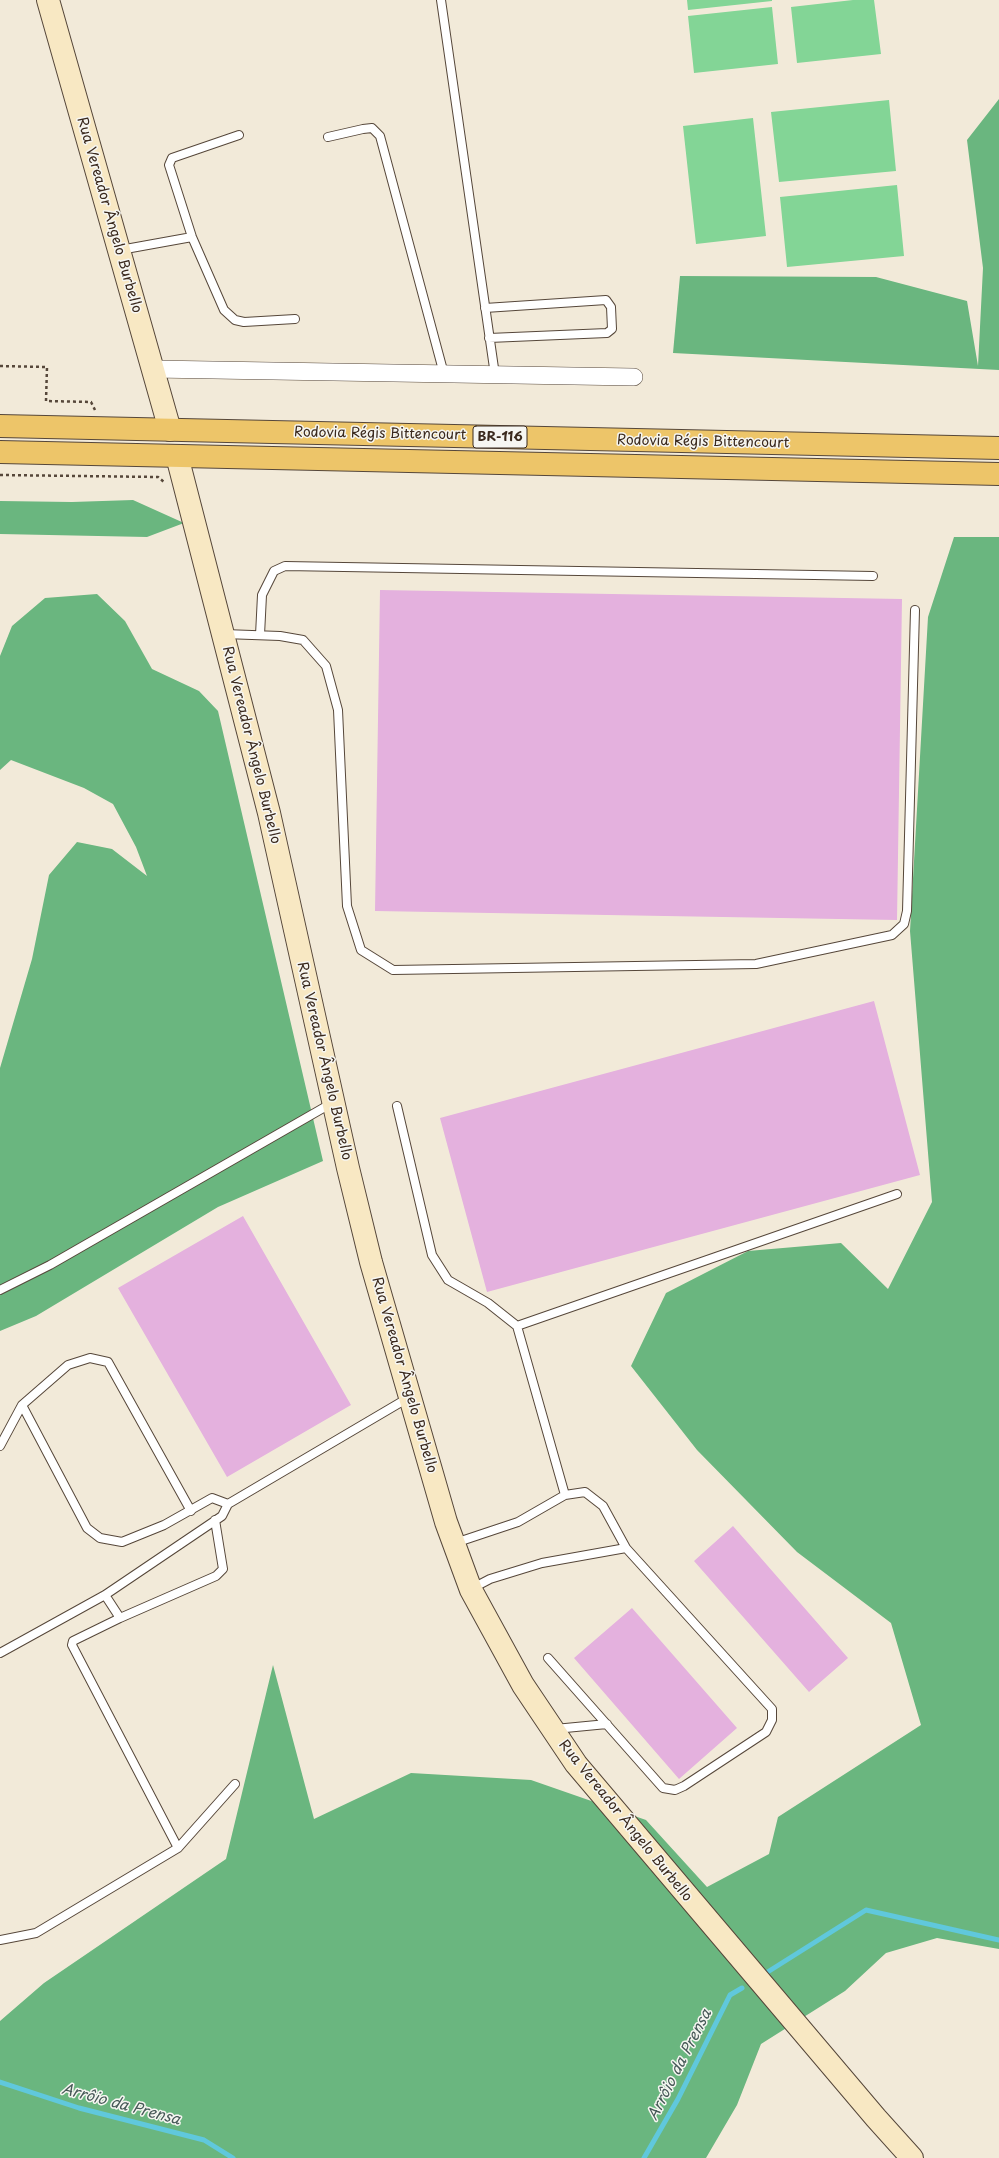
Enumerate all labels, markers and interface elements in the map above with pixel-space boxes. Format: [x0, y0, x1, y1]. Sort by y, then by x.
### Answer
street label: Rua Vereador Ângelo Burbello [73, 115, 145, 315]
street label: Rodovia Régis Bittencourt [294, 424, 466, 444]
road number: BR-116 [473, 426, 527, 448]
street label: Rodovia Régis Bittencourt [617, 432, 789, 452]
street label: Rua Vereador Ângelo Burbello [218, 644, 284, 846]
street label: Rua Vereador Ângelo Burbello [293, 960, 355, 1162]
street label: Rua Vereador Ângelo Burbello [368, 1275, 440, 1475]
street label: Rua Vereador Ângelo Burbello [555, 1737, 695, 1905]
water label: Arrôio da Prensa [644, 2007, 716, 2123]
water label: Arrôio da Prensa [60, 2081, 182, 2129]

